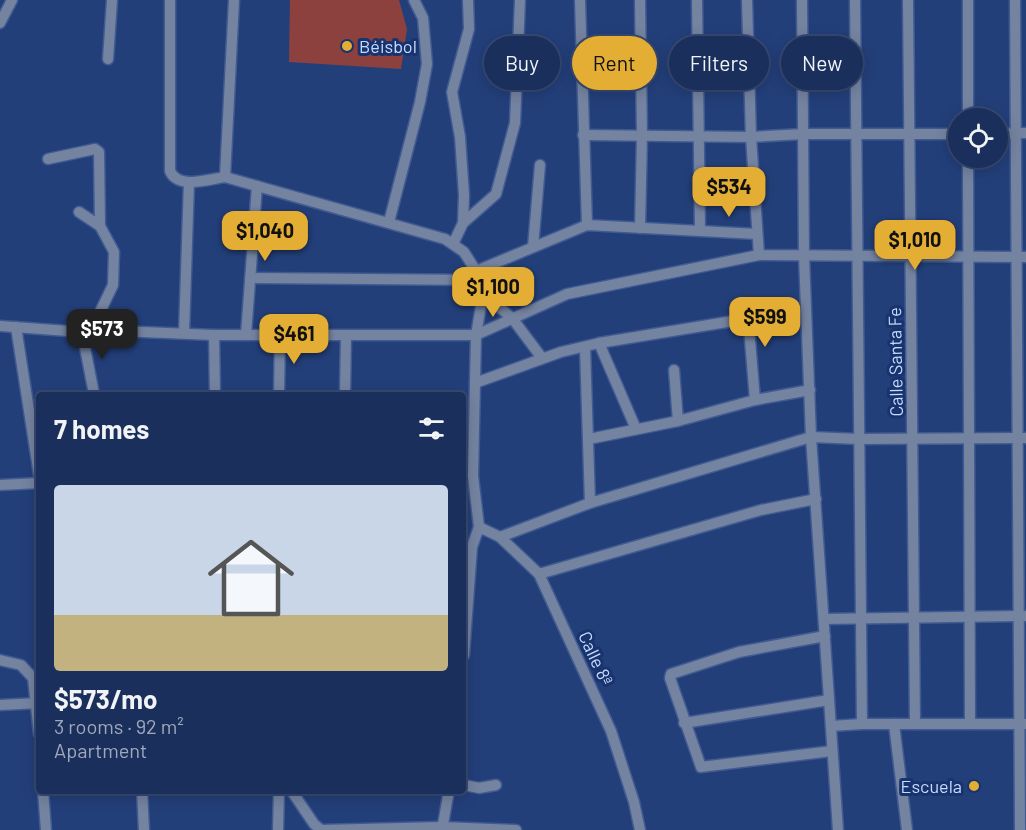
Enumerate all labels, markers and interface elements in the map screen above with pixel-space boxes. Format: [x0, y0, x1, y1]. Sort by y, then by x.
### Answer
place label: Béisbol [359, 35, 417, 57]
chip: Buy [484, 36, 560, 90]
chip: Rent [572, 36, 657, 90]
chip: Filters [669, 36, 769, 90]
chip: New [781, 36, 863, 90]
marker: Béisbol [340, 39, 354, 53]
map controls [948, 108, 1008, 168]
button: locate [948, 108, 1008, 168]
pin: $534 [693, 167, 765, 218]
text: $534 [706, 174, 752, 198]
pin: $1,040 [216, 211, 314, 262]
text: $1,040 [236, 218, 294, 242]
pin: $1,010 [866, 220, 964, 271]
text: $1,010 [889, 227, 941, 251]
pin: $1,100 [444, 267, 542, 318]
text: $1,100 [466, 274, 520, 298]
pin: $599 [729, 297, 801, 348]
text: $599 [743, 304, 787, 328]
street label: Calle Santa Fe [883, 307, 907, 417]
pin: $573 [66, 309, 138, 360]
pin: $461 [258, 314, 330, 365]
text: $573 [81, 316, 123, 340]
text: $461 [273, 321, 315, 345]
icon: filters [415, 412, 448, 445]
text: 7 homes [54, 413, 149, 444]
icon: home [197, 524, 305, 632]
street label: Calle 8ª [574, 628, 618, 688]
text: $573/mo [54, 683, 157, 714]
text: 3 rooms · 92 m² [54, 714, 184, 738]
text: Apartment [54, 738, 147, 762]
place label: Escuela [901, 775, 962, 797]
marker: Escuela [967, 779, 981, 793]

